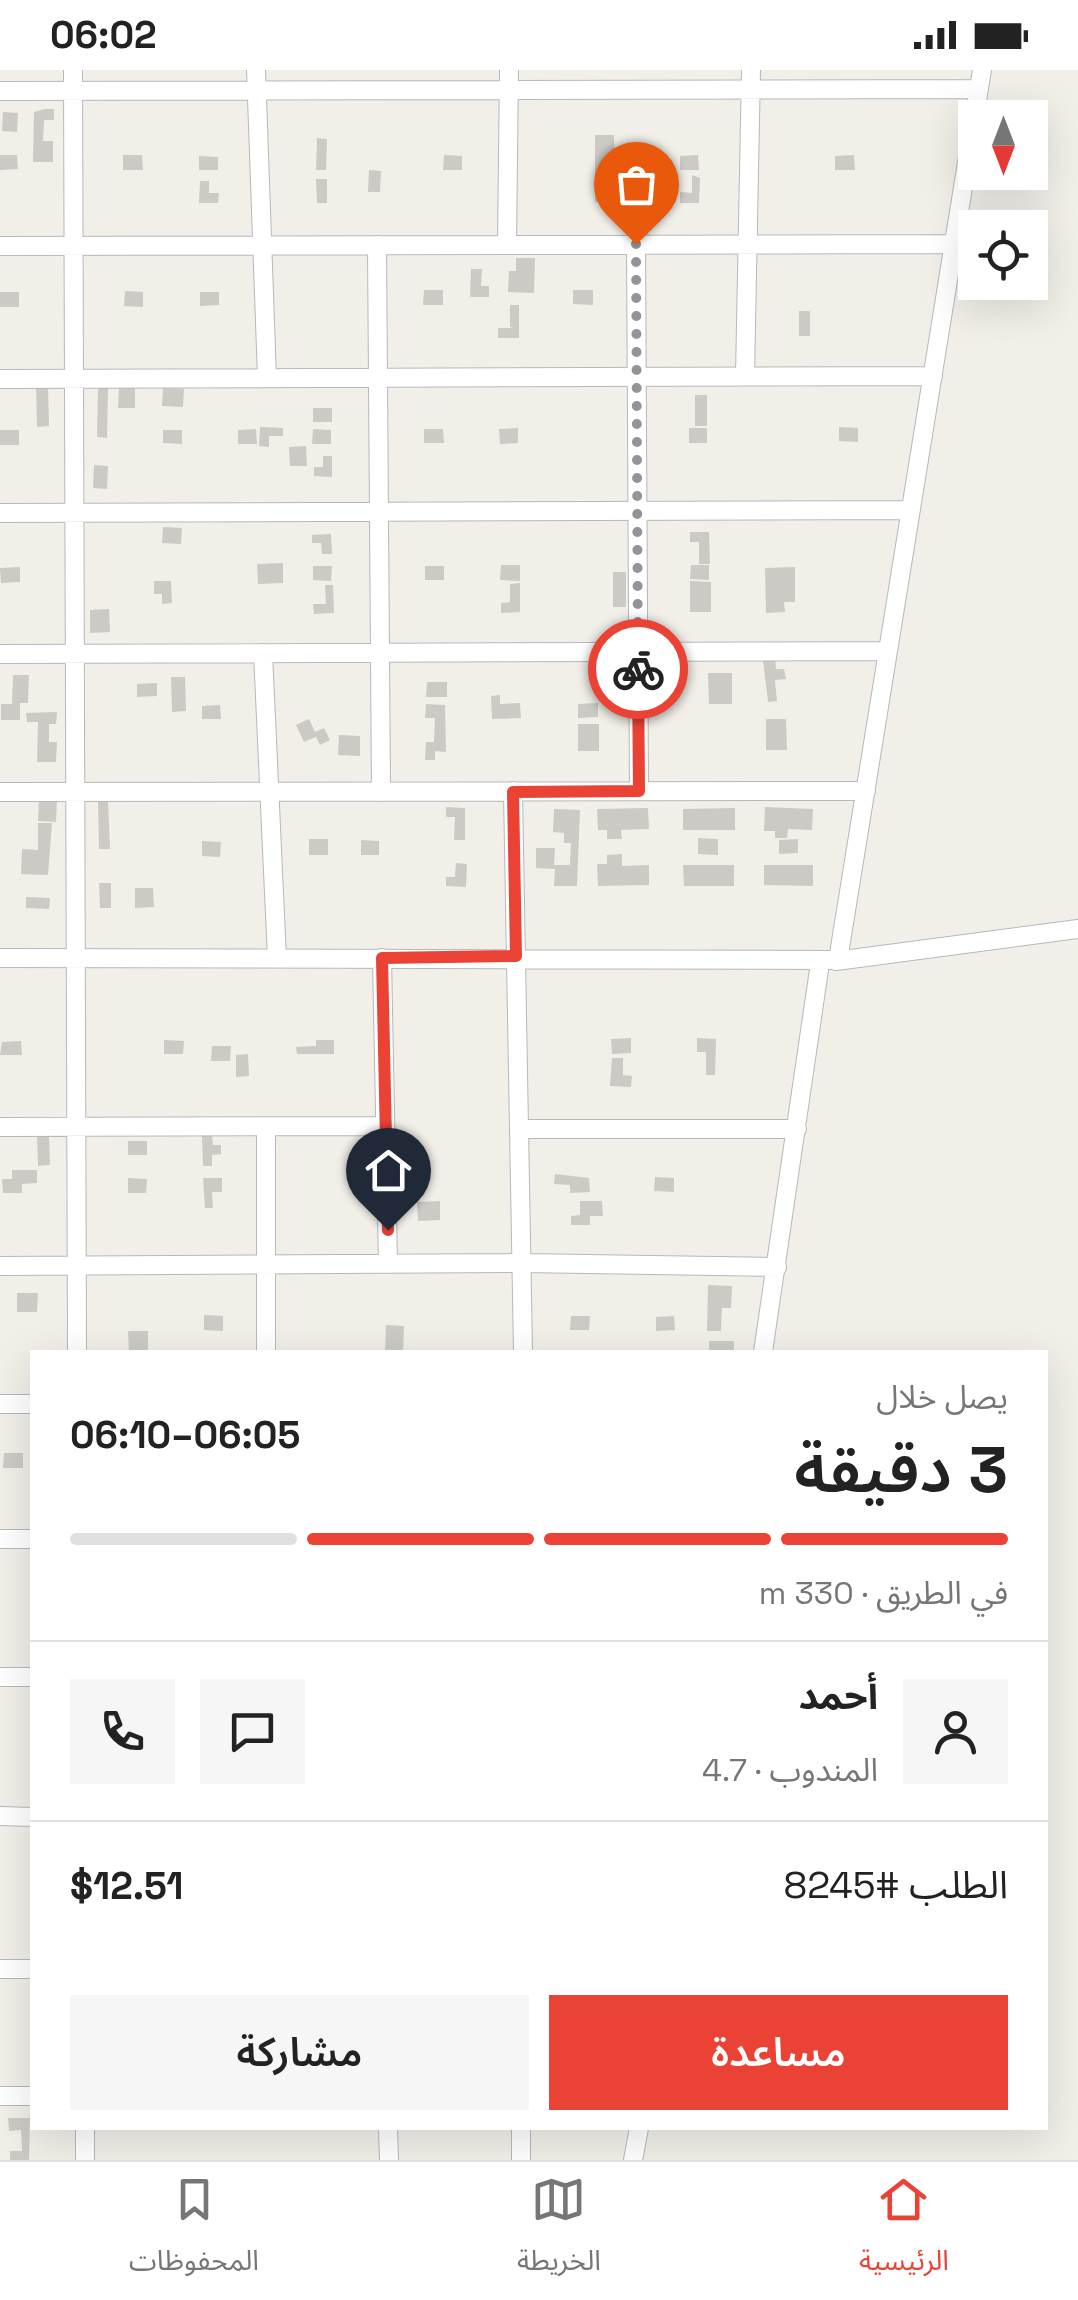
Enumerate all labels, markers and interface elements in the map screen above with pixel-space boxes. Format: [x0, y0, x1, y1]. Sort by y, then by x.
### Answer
text: 06:02 [50, 11, 157, 59]
north arrow [958, 100, 1048, 190]
map controls [958, 100, 1048, 300]
pin [594, 142, 679, 245]
icon: bag [609, 157, 664, 212]
button: locate [958, 210, 1048, 300]
courier [588, 619, 688, 719]
icon: bike [611, 642, 666, 697]
pin [346, 1128, 431, 1231]
icon: home [361, 1143, 416, 1198]
text: يصل خلال [876, 1377, 1008, 1417]
text: 06:05–06:10 [70, 1411, 300, 1459]
text: 3 دقيقة [794, 1428, 1008, 1511]
text: في الطريق · 330 m [759, 1573, 1008, 1613]
text: أحمد [798, 1672, 878, 1720]
button: phone [70, 1679, 175, 1784]
button: chat [200, 1679, 305, 1784]
button: person [903, 1679, 1008, 1784]
text: المندوب · 4.7 [702, 1750, 878, 1790]
text: الطلب #8245 [784, 1861, 1008, 1909]
text: $12.51 [70, 1862, 183, 1910]
button: مشاركة [70, 1995, 529, 2110]
button: مساعدة [549, 1995, 1008, 2110]
tab: المحفوظات [129, 2172, 259, 2291]
tab: الخريطة [517, 2172, 601, 2291]
tab: الرئيسية [859, 2172, 949, 2291]

